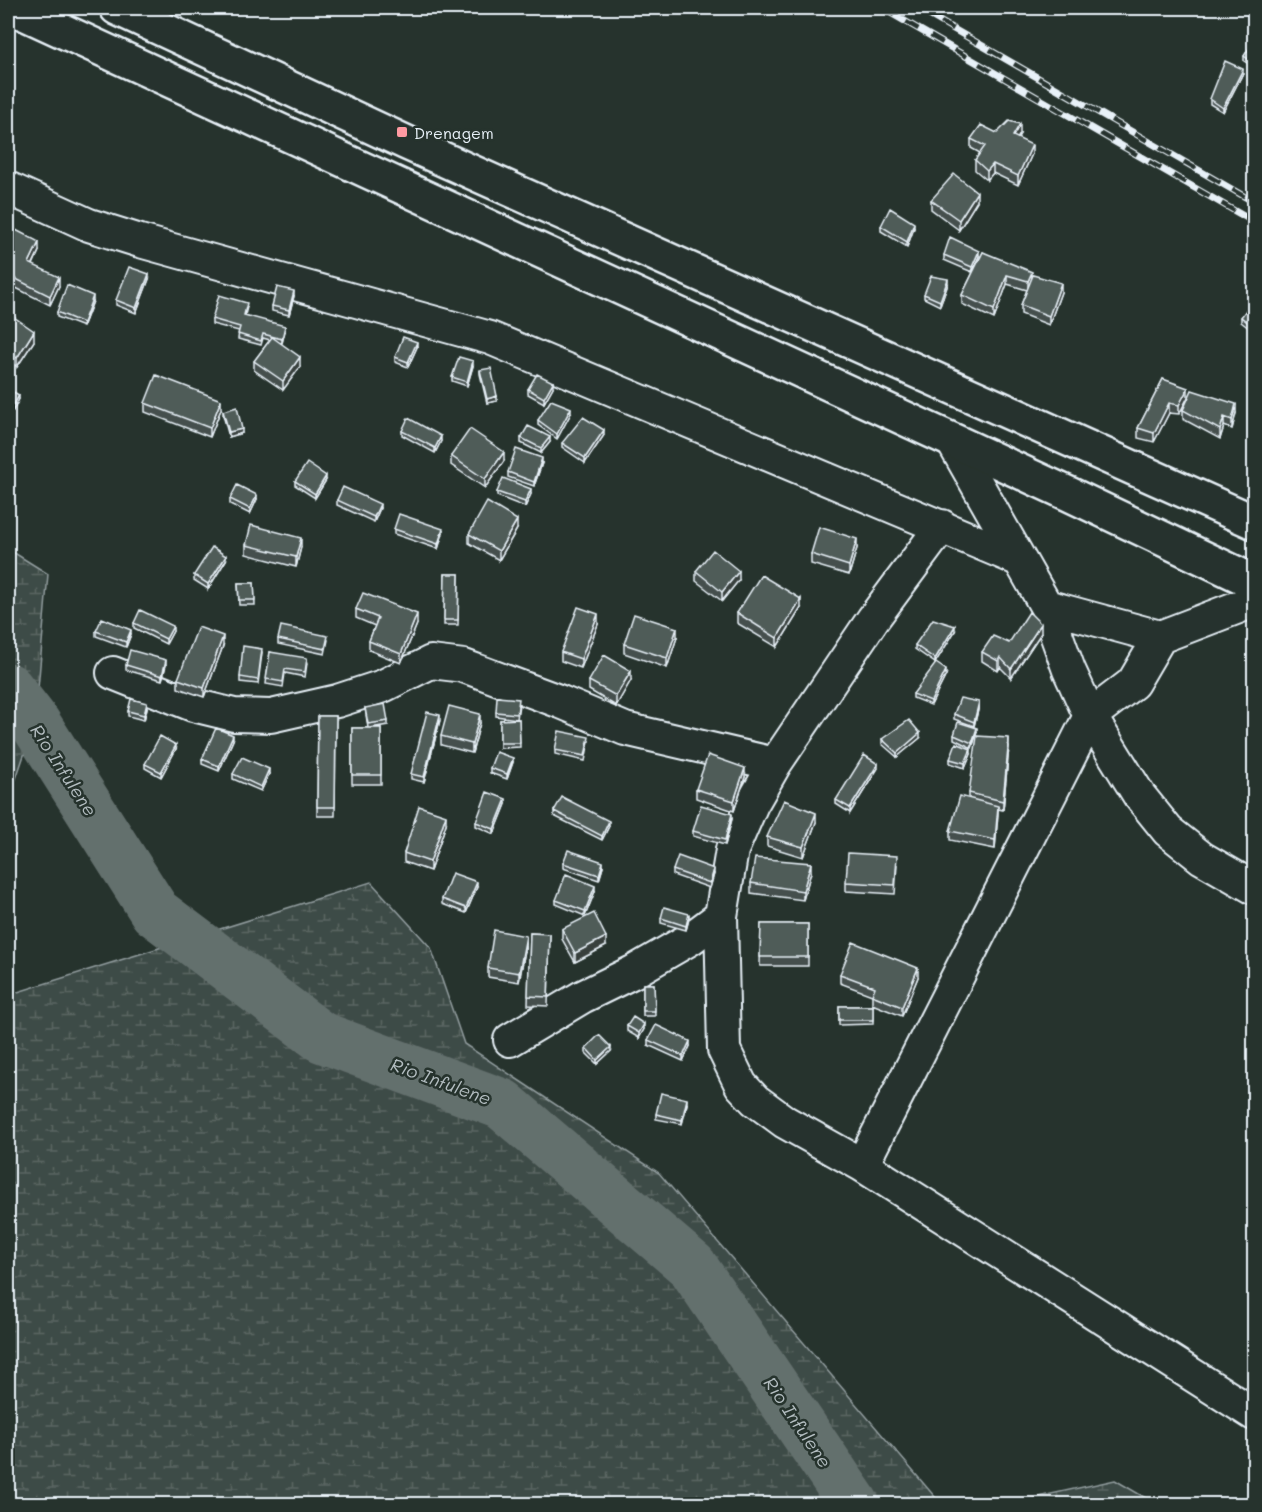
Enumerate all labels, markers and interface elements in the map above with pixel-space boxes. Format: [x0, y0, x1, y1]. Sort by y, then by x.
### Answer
place label: Drenagem [414, 122, 494, 143]
marker: Drenagem [395, 125, 409, 139]
water label: Rio Infulene [25, 719, 103, 821]
water label: Rio Infulene [388, 1052, 494, 1110]
water label: Rio Infulene [759, 1372, 837, 1472]

